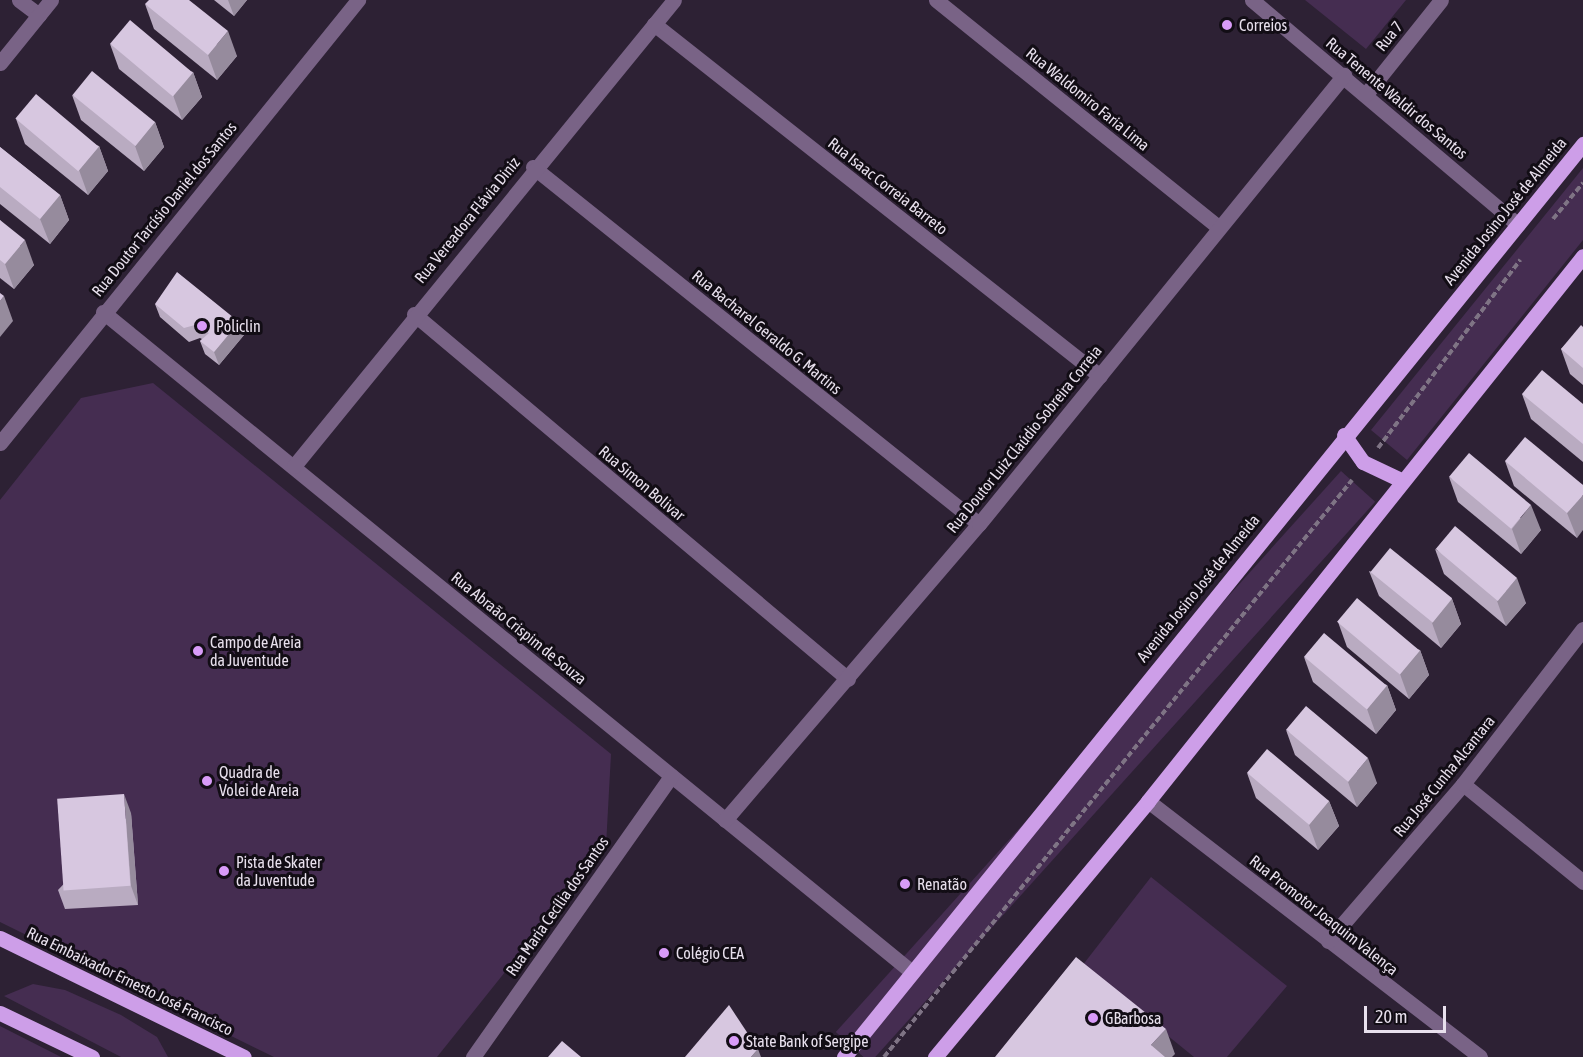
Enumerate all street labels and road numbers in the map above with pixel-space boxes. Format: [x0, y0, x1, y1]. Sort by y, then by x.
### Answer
street label: Rua 7 [1371, 17, 1407, 55]
street label: Rua Tenente Waldir dos Santos [1322, 33, 1472, 163]
street label: Rua Waldomiro Faria Lima [1022, 43, 1154, 155]
street label: Rua Doutor Tarcísio Daniel dos Santos [88, 118, 240, 300]
street label: Rua Isaac Correia Barreto [824, 133, 952, 239]
street label: Avenida Josino José de Almeida [1440, 133, 1570, 289]
street label: Rua Vereadora Flávia Diniz [410, 153, 524, 287]
street label: Rua Bacharel Geraldo G. Martins [688, 266, 846, 398]
street label: Rua Doutor Luiz Claúdio Sobreira Correia [942, 341, 1106, 537]
street label: Rua Simon Bolivar [595, 441, 689, 525]
street label: Avenida Josino José de Almeida [1133, 510, 1263, 666]
street label: Rua Abraão Crispim de Souza [448, 568, 590, 688]
street label: Rua José Cunha Alcantara [1389, 712, 1499, 840]
street label: Rua Maria Cecília dos Santos [502, 833, 612, 979]
street label: Rua Promotor Joaquim Valença [1246, 851, 1402, 979]
street label: Rua Embaixador Ernesto José Francisco [24, 923, 236, 1039]

